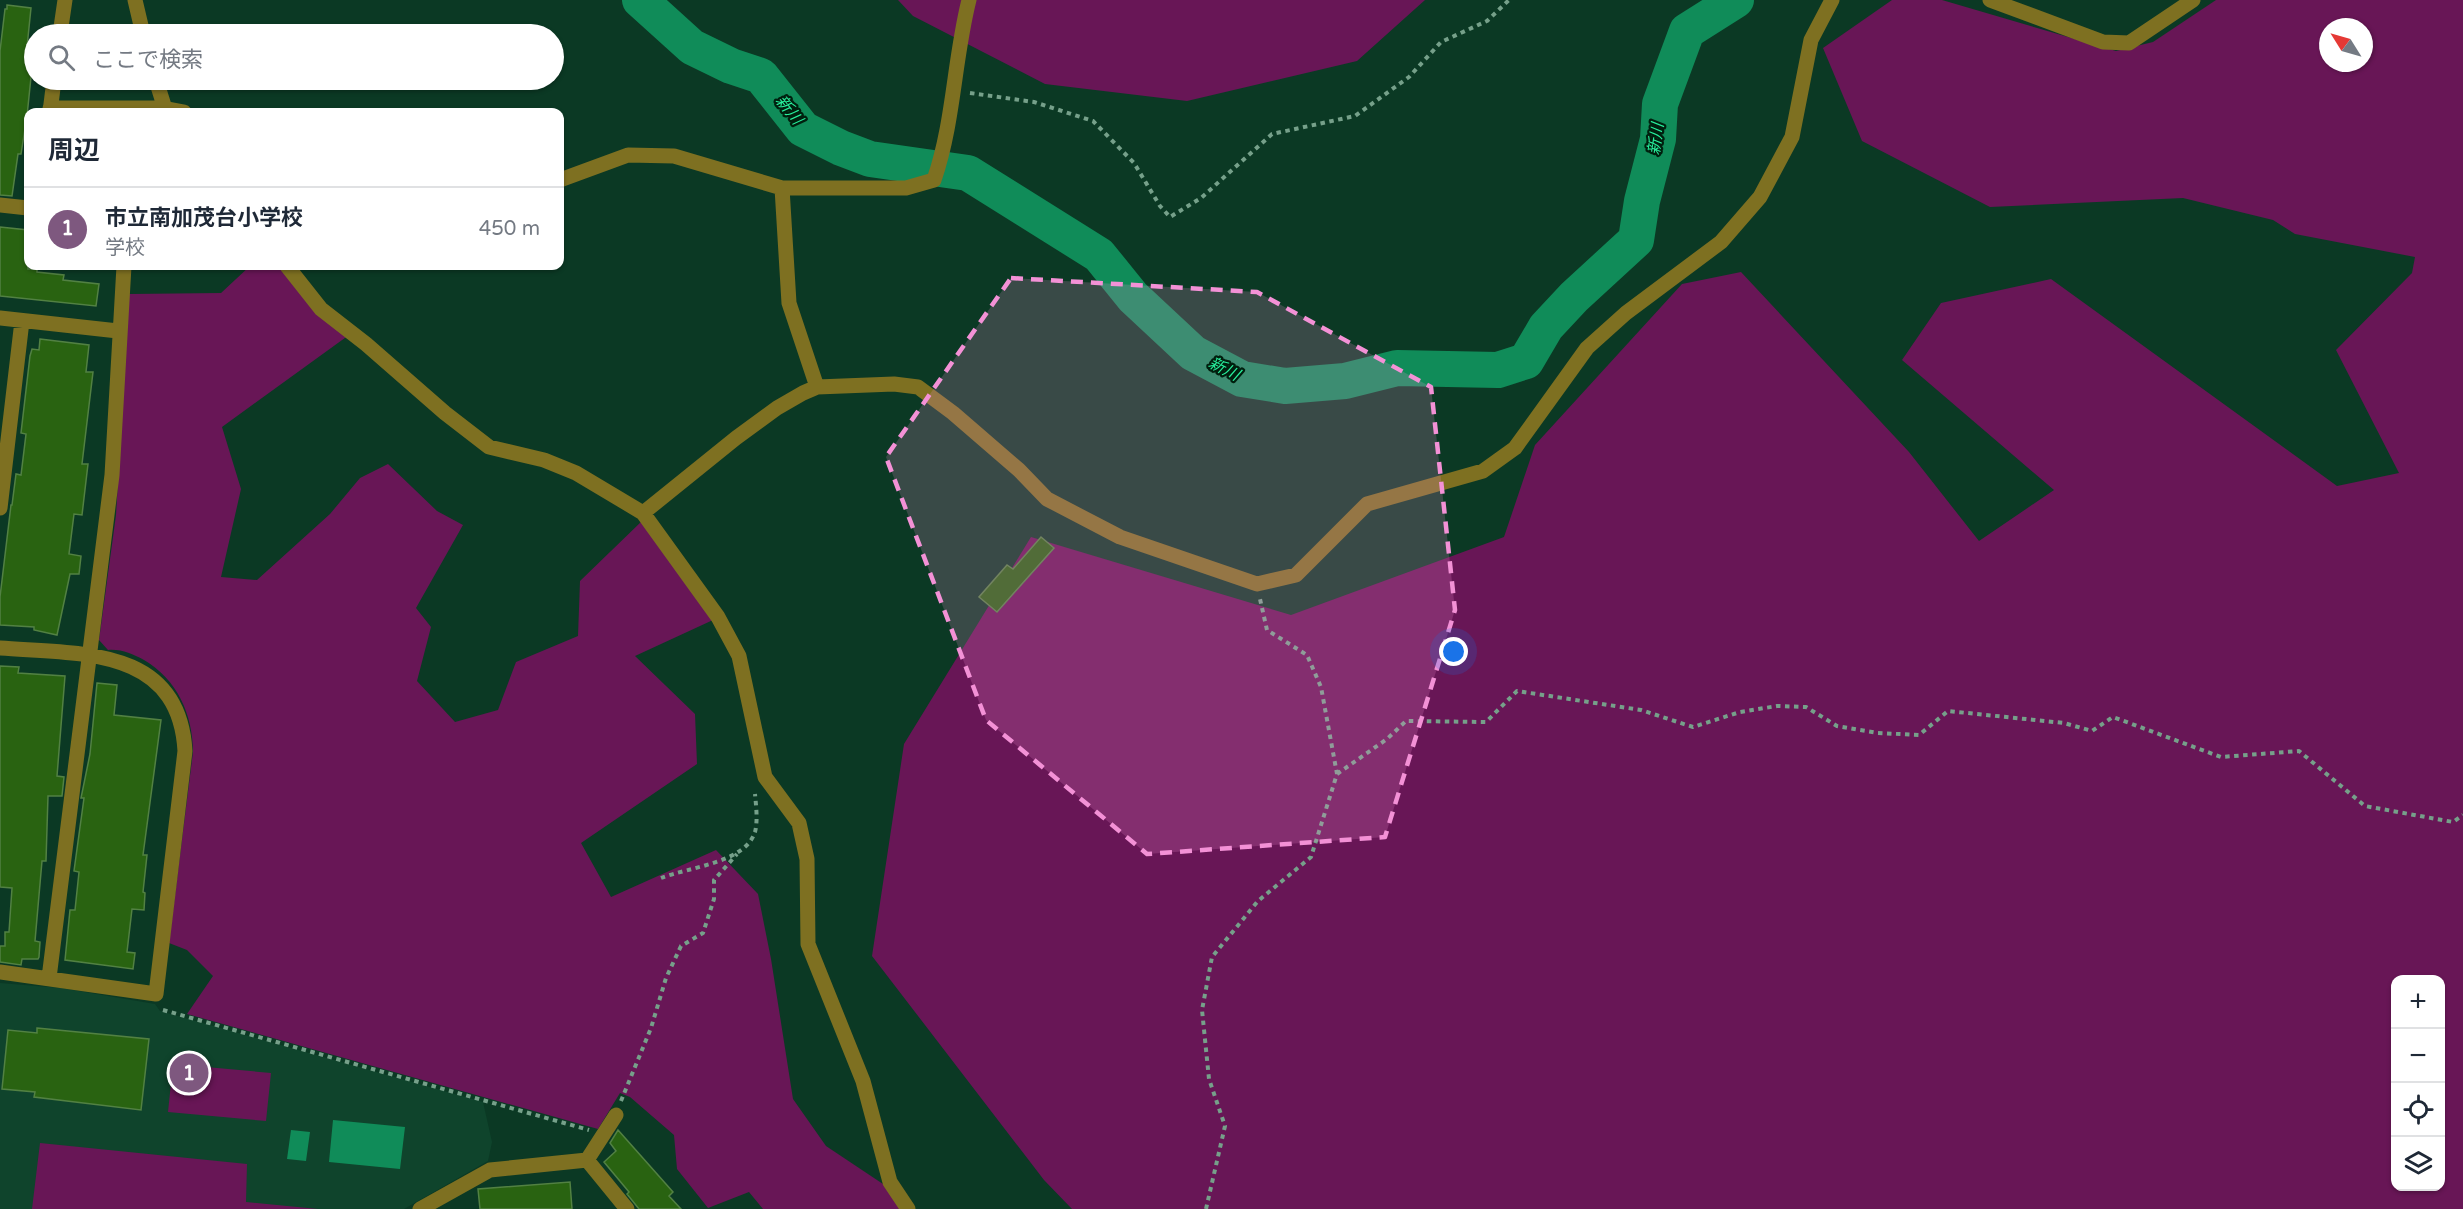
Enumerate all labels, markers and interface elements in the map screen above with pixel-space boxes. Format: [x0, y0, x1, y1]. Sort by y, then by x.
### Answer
north arrow [2319, 18, 2373, 72]
search box [24, 24, 564, 90]
icon: search [45, 41, 78, 74]
text: ここで検索 [93, 47, 203, 73]
water label: 新川 [771, 91, 808, 130]
water label: 新川 [1644, 120, 1668, 156]
text: 周辺 [48, 135, 100, 166]
text: 市立南加茂台小学校 [105, 205, 303, 231]
text: 1 [61, 217, 74, 241]
text: 450 m [479, 217, 540, 241]
text: 学校 [105, 236, 145, 260]
water label: 新川 [1205, 353, 1245, 386]
your location [1439, 637, 1468, 666]
map controls [2391, 975, 2445, 1191]
button: + [2391, 975, 2445, 1029]
button: − [2391, 1029, 2445, 1083]
pin: 1 [170, 1050, 208, 1096]
button: locate [2391, 1083, 2445, 1137]
button: layers [2391, 1137, 2445, 1191]

